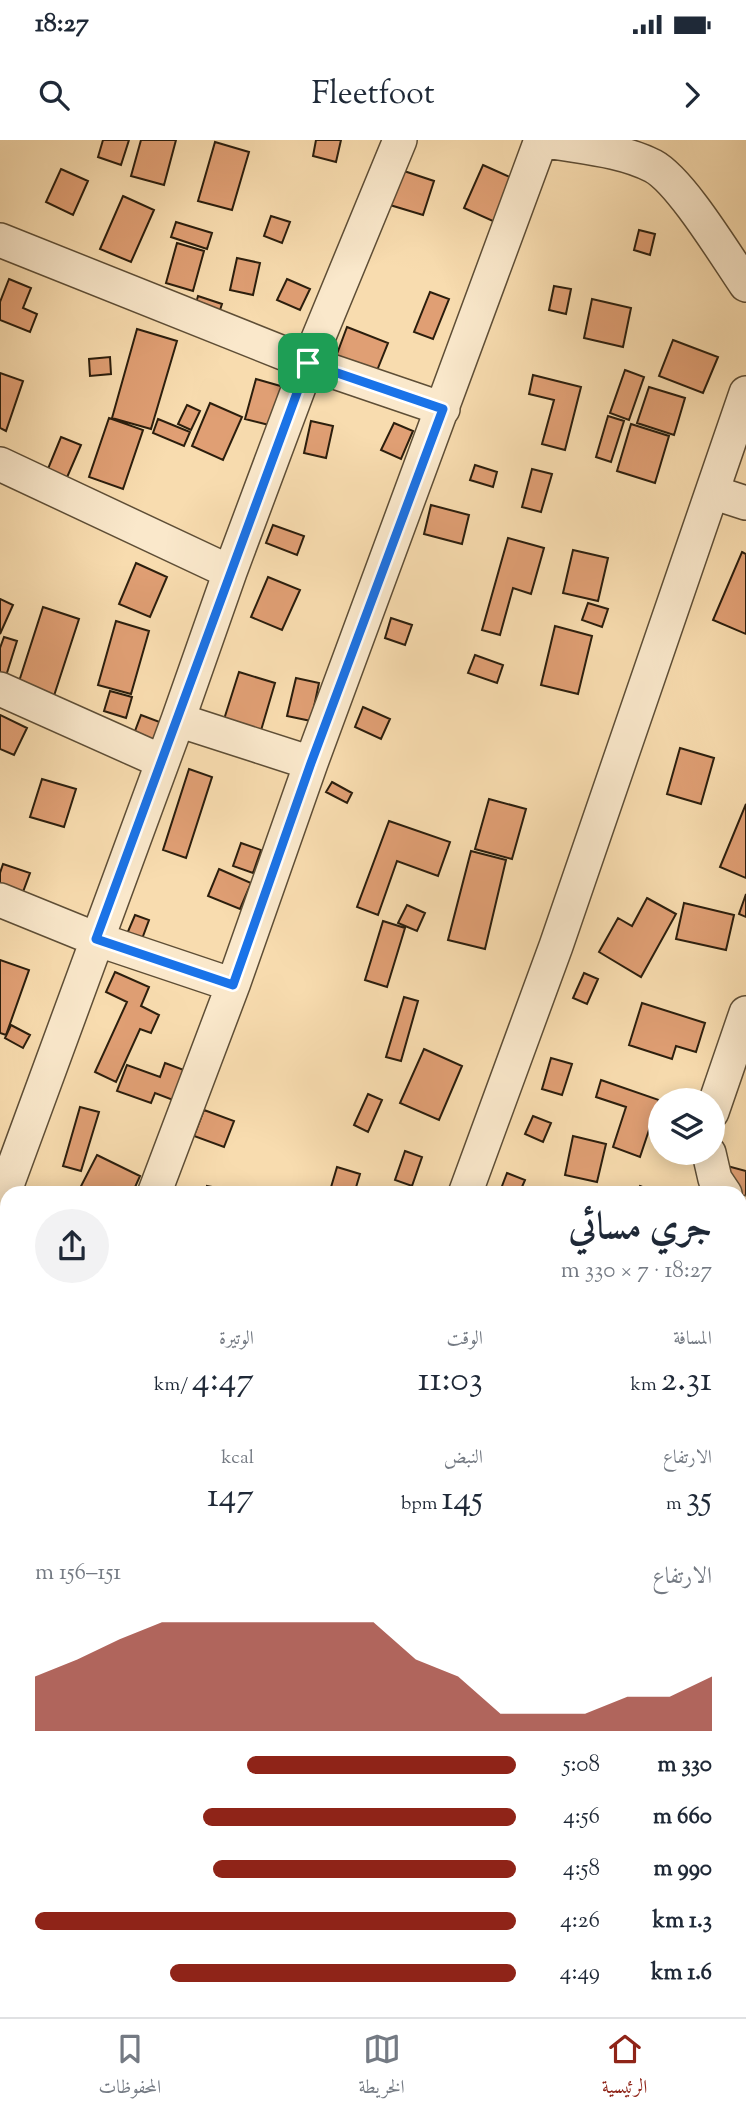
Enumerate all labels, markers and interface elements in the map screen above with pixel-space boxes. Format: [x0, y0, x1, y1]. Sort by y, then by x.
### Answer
text: 18:27 [35, 6, 89, 43]
text: Fleetfoot [311, 72, 435, 118]
icon: search [35, 76, 73, 114]
icon: forward [673, 76, 711, 114]
pin [278, 333, 338, 393]
icon: arrive [289, 344, 327, 382]
map controls [648, 1088, 725, 1165]
button: layers [648, 1088, 725, 1165]
text: جري مسائي [569, 1202, 712, 1256]
button: share [35, 1209, 109, 1283]
text: 18:27 · 7 × 330 m [561, 1255, 712, 1288]
text: الوتيرة [219, 1326, 254, 1353]
text: الوقت [447, 1326, 483, 1353]
text: المسافة [673, 1326, 712, 1353]
text: 4:47 [192, 1356, 254, 1407]
text: 11:03 [418, 1356, 483, 1407]
text: 2.31 [661, 1356, 712, 1407]
text: /km [154, 1372, 192, 1399]
text: km [631, 1372, 661, 1399]
text: kcal [221, 1445, 254, 1472]
text: النبض [444, 1445, 483, 1472]
text: الارتفاع [663, 1445, 712, 1472]
text: 147 [207, 1472, 254, 1523]
text: 145 [441, 1475, 483, 1526]
text: 35 [686, 1475, 712, 1526]
text: bpm [401, 1491, 441, 1518]
text: m [666, 1491, 686, 1518]
text: 151–156 m [35, 1557, 121, 1590]
text: الارتفاع [652, 1561, 712, 1594]
text: 5:08 [563, 1749, 600, 1782]
text: 330 m [658, 1749, 712, 1782]
text: 4:56 [563, 1801, 600, 1834]
text: 660 m [653, 1801, 712, 1834]
text: 4:58 [563, 1853, 600, 1886]
text: 990 m [654, 1853, 712, 1886]
text: 4:26 [560, 1905, 600, 1938]
text: 1.3 km [653, 1905, 712, 1938]
text: 4:49 [560, 1957, 600, 1990]
text: 1.6 km [651, 1957, 712, 1990]
tab: المحفوظات [99, 2030, 161, 2105]
tab: الخريطة [358, 2030, 405, 2105]
tab: الرئيسية [602, 2030, 647, 2105]

